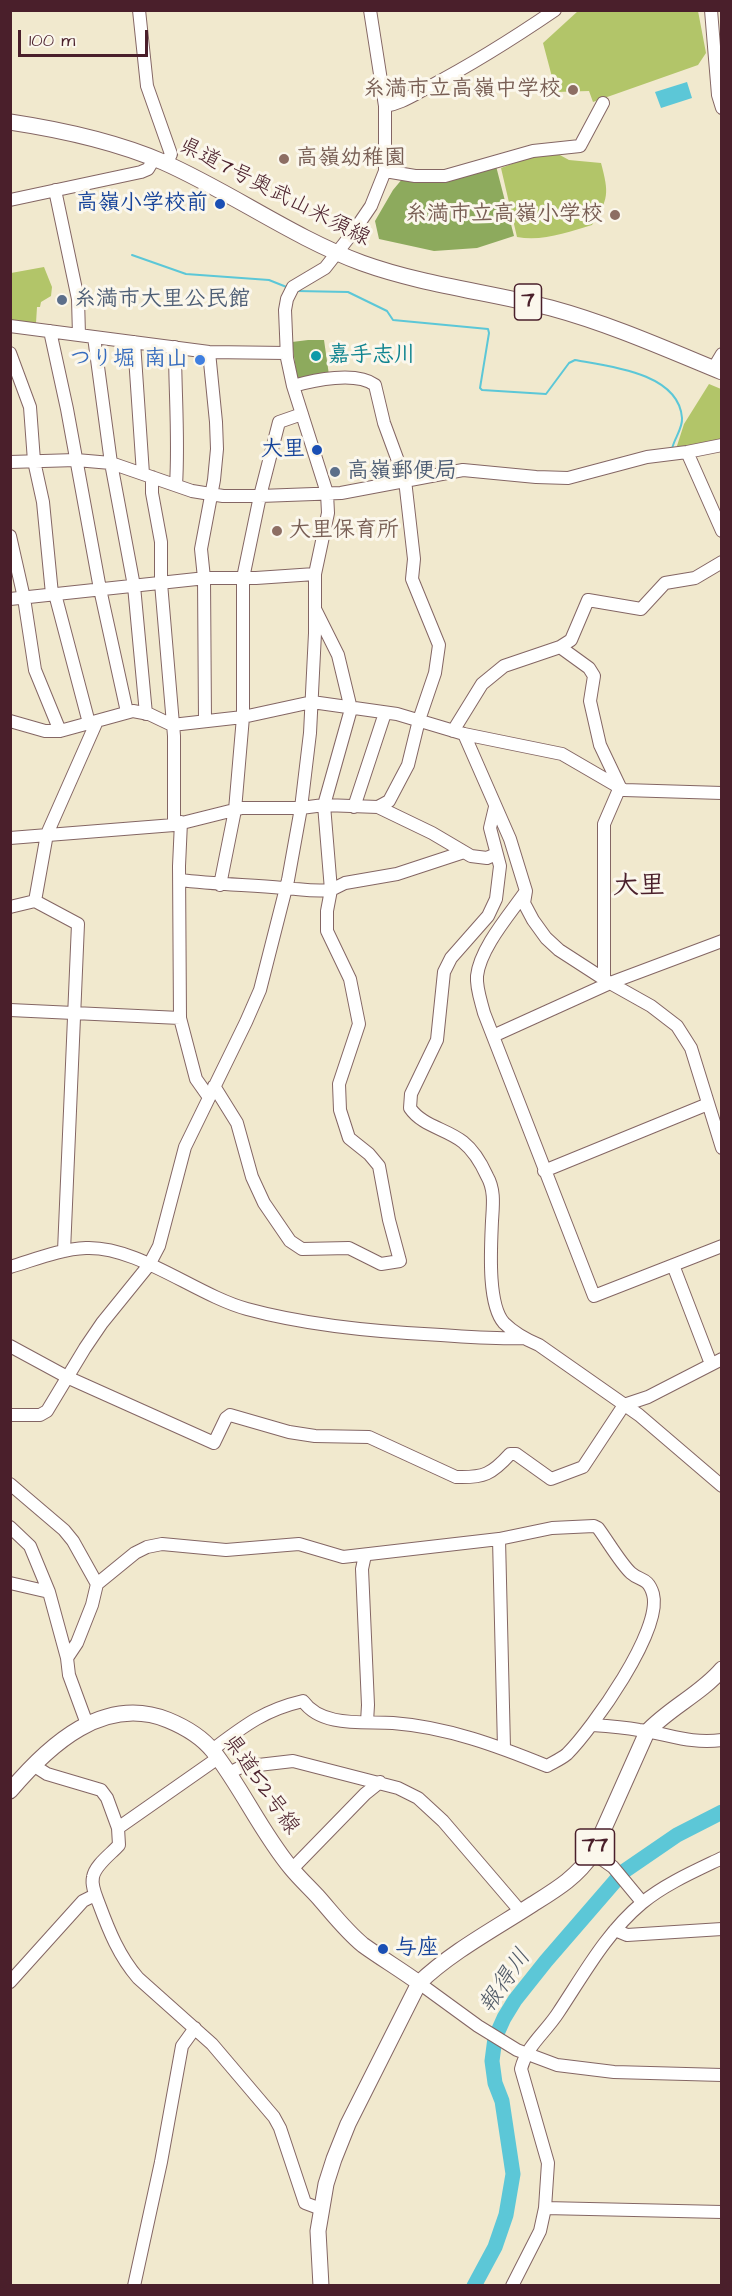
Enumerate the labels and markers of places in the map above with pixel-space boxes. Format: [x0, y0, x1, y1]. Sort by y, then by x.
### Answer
place label: 糸満市立高嶺中学校 [363, 77, 561, 103]
marker: 糸満市立高嶺中学校 [566, 83, 580, 97]
place label: 高嶺幼稚園 [296, 146, 406, 172]
marker: 高嶺幼稚園 [277, 152, 291, 166]
place label: 高嶺小学校前 [76, 191, 208, 217]
marker: 高嶺小学校前 [213, 197, 227, 211]
place label: 糸満市立高嶺小学校 [405, 202, 603, 228]
marker: 糸満市立高嶺小学校 [608, 208, 622, 222]
place label: 糸満市大里公民館 [74, 287, 250, 313]
marker: 糸満市大里公民館 [55, 293, 69, 307]
place label: 嘉手志川 [328, 343, 416, 369]
place label: つり堀 南山 [69, 347, 188, 373]
marker: 嘉手志川 [309, 349, 323, 363]
marker: つり堀 南山 [193, 353, 207, 367]
place label: 大里 [261, 437, 305, 463]
marker: 大里 [310, 443, 324, 457]
place label: 高嶺郵便局 [347, 459, 457, 485]
marker: 高嶺郵便局 [328, 465, 342, 479]
place label: 大里保育所 [289, 518, 399, 544]
marker: 大里保育所 [270, 524, 284, 538]
place label: 与座 [395, 1936, 439, 1962]
marker: 与座 [376, 1942, 390, 1956]

